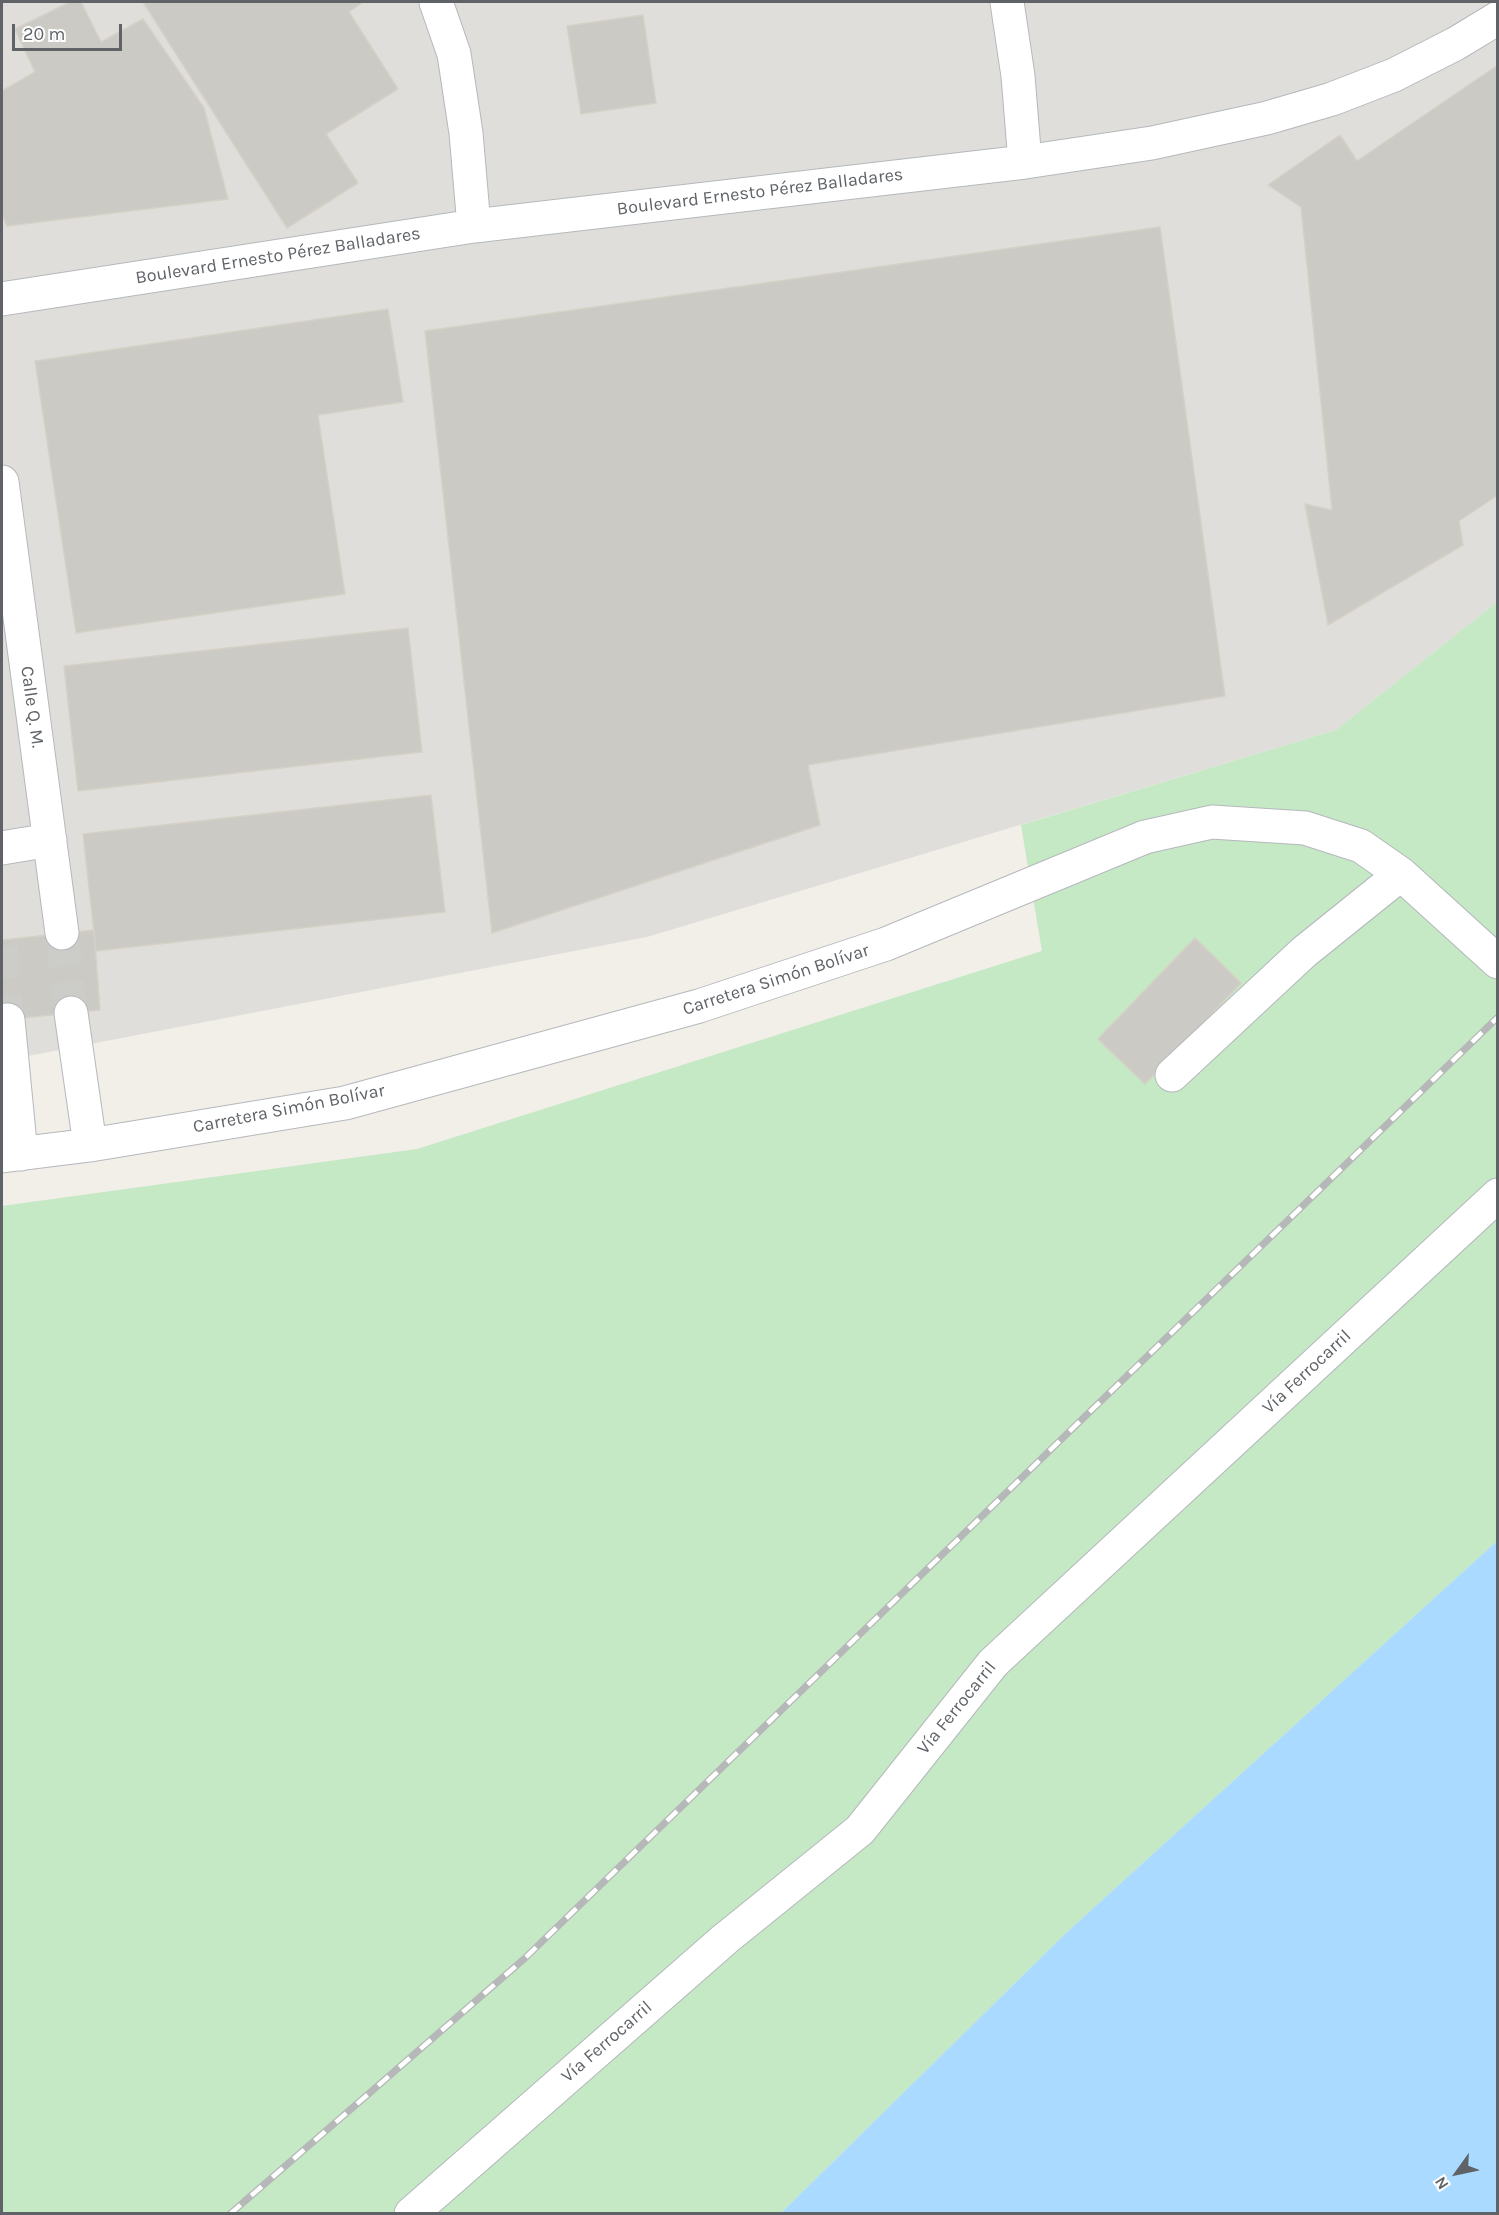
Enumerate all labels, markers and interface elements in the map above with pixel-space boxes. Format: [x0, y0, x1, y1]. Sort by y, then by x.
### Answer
scale bar [15, 12, 124, 50]
text: 20 m [23, 23, 65, 45]
street label: Boulevard Ernesto Pérez Balladares [616, 164, 904, 220]
street label: Boulevard Ernesto Pérez Balladares [134, 223, 422, 289]
street label: Calle Q. M. [16, 665, 48, 749]
street label: Carretera Simón Bolívar [680, 940, 872, 1020]
street label: Carretera Simón Bolívar [191, 1080, 387, 1138]
street label: Vía Ferrocarril [1258, 1325, 1356, 1419]
street label: Vía Ferrocarril [913, 1657, 1001, 1759]
street label: Vía Ferrocarril [557, 1997, 657, 2087]
north arrow [1427, 2143, 1487, 2203]
text: N [1430, 2173, 1453, 2193]

